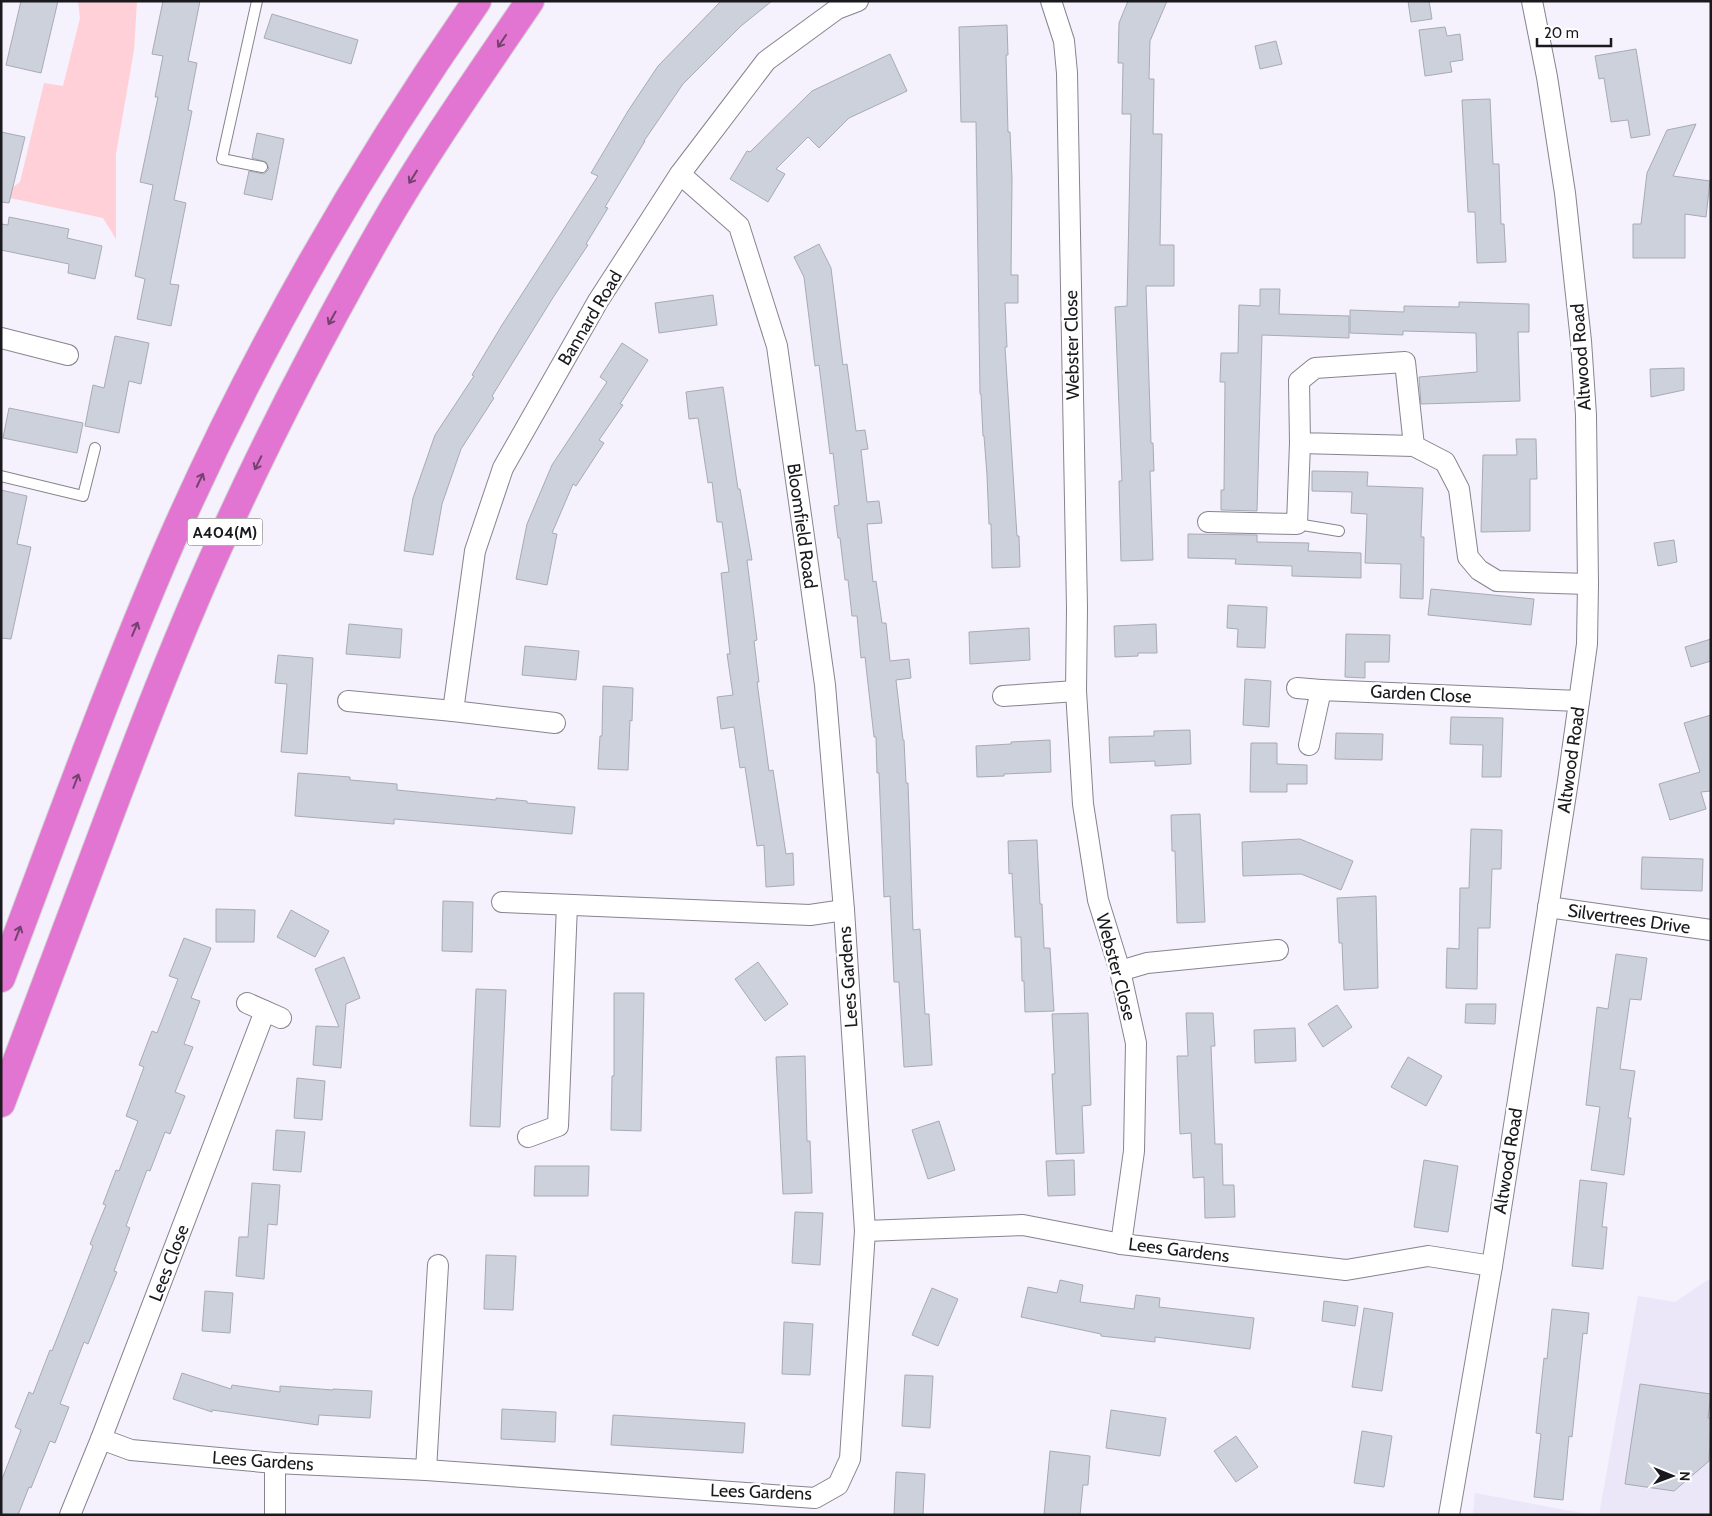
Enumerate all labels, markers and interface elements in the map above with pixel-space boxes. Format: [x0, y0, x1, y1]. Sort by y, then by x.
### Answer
scale bar [1537, 15, 1611, 47]
text: 20 m [1544, 24, 1579, 42]
one-way arrow [497, 34, 507, 48]
one-way arrow [408, 170, 418, 184]
street label: Bannard Road [553, 267, 627, 369]
street label: Webster Close [1060, 290, 1084, 400]
street label: Altwood Road [1566, 303, 1596, 411]
one-way arrow [327, 311, 337, 326]
one-way arrow [253, 455, 262, 470]
street label: Bloomfield Road [782, 462, 822, 590]
one-way arrow [196, 473, 206, 488]
road number: A404(M) [188, 518, 262, 546]
one-way arrow [130, 622, 140, 637]
street label: Garden Close [1370, 680, 1472, 708]
street label: Altwood Road [1553, 705, 1589, 815]
one-way arrow [72, 773, 81, 789]
street label: Silvertrees Drive [1566, 899, 1692, 939]
street label: Webster Close [1091, 911, 1141, 1023]
one-way arrow [15, 925, 24, 940]
street label: Lees Gardens [833, 926, 863, 1028]
street label: Altwood Road [1489, 1106, 1527, 1216]
street label: Lees Close [144, 1221, 194, 1305]
street label: Lees Gardens [1127, 1233, 1231, 1267]
street label: Lees Gardens [212, 1446, 314, 1476]
north arrow [1647, 1451, 1697, 1501]
text: N [1676, 1471, 1694, 1481]
street label: Lees Gardens [710, 1479, 812, 1505]

